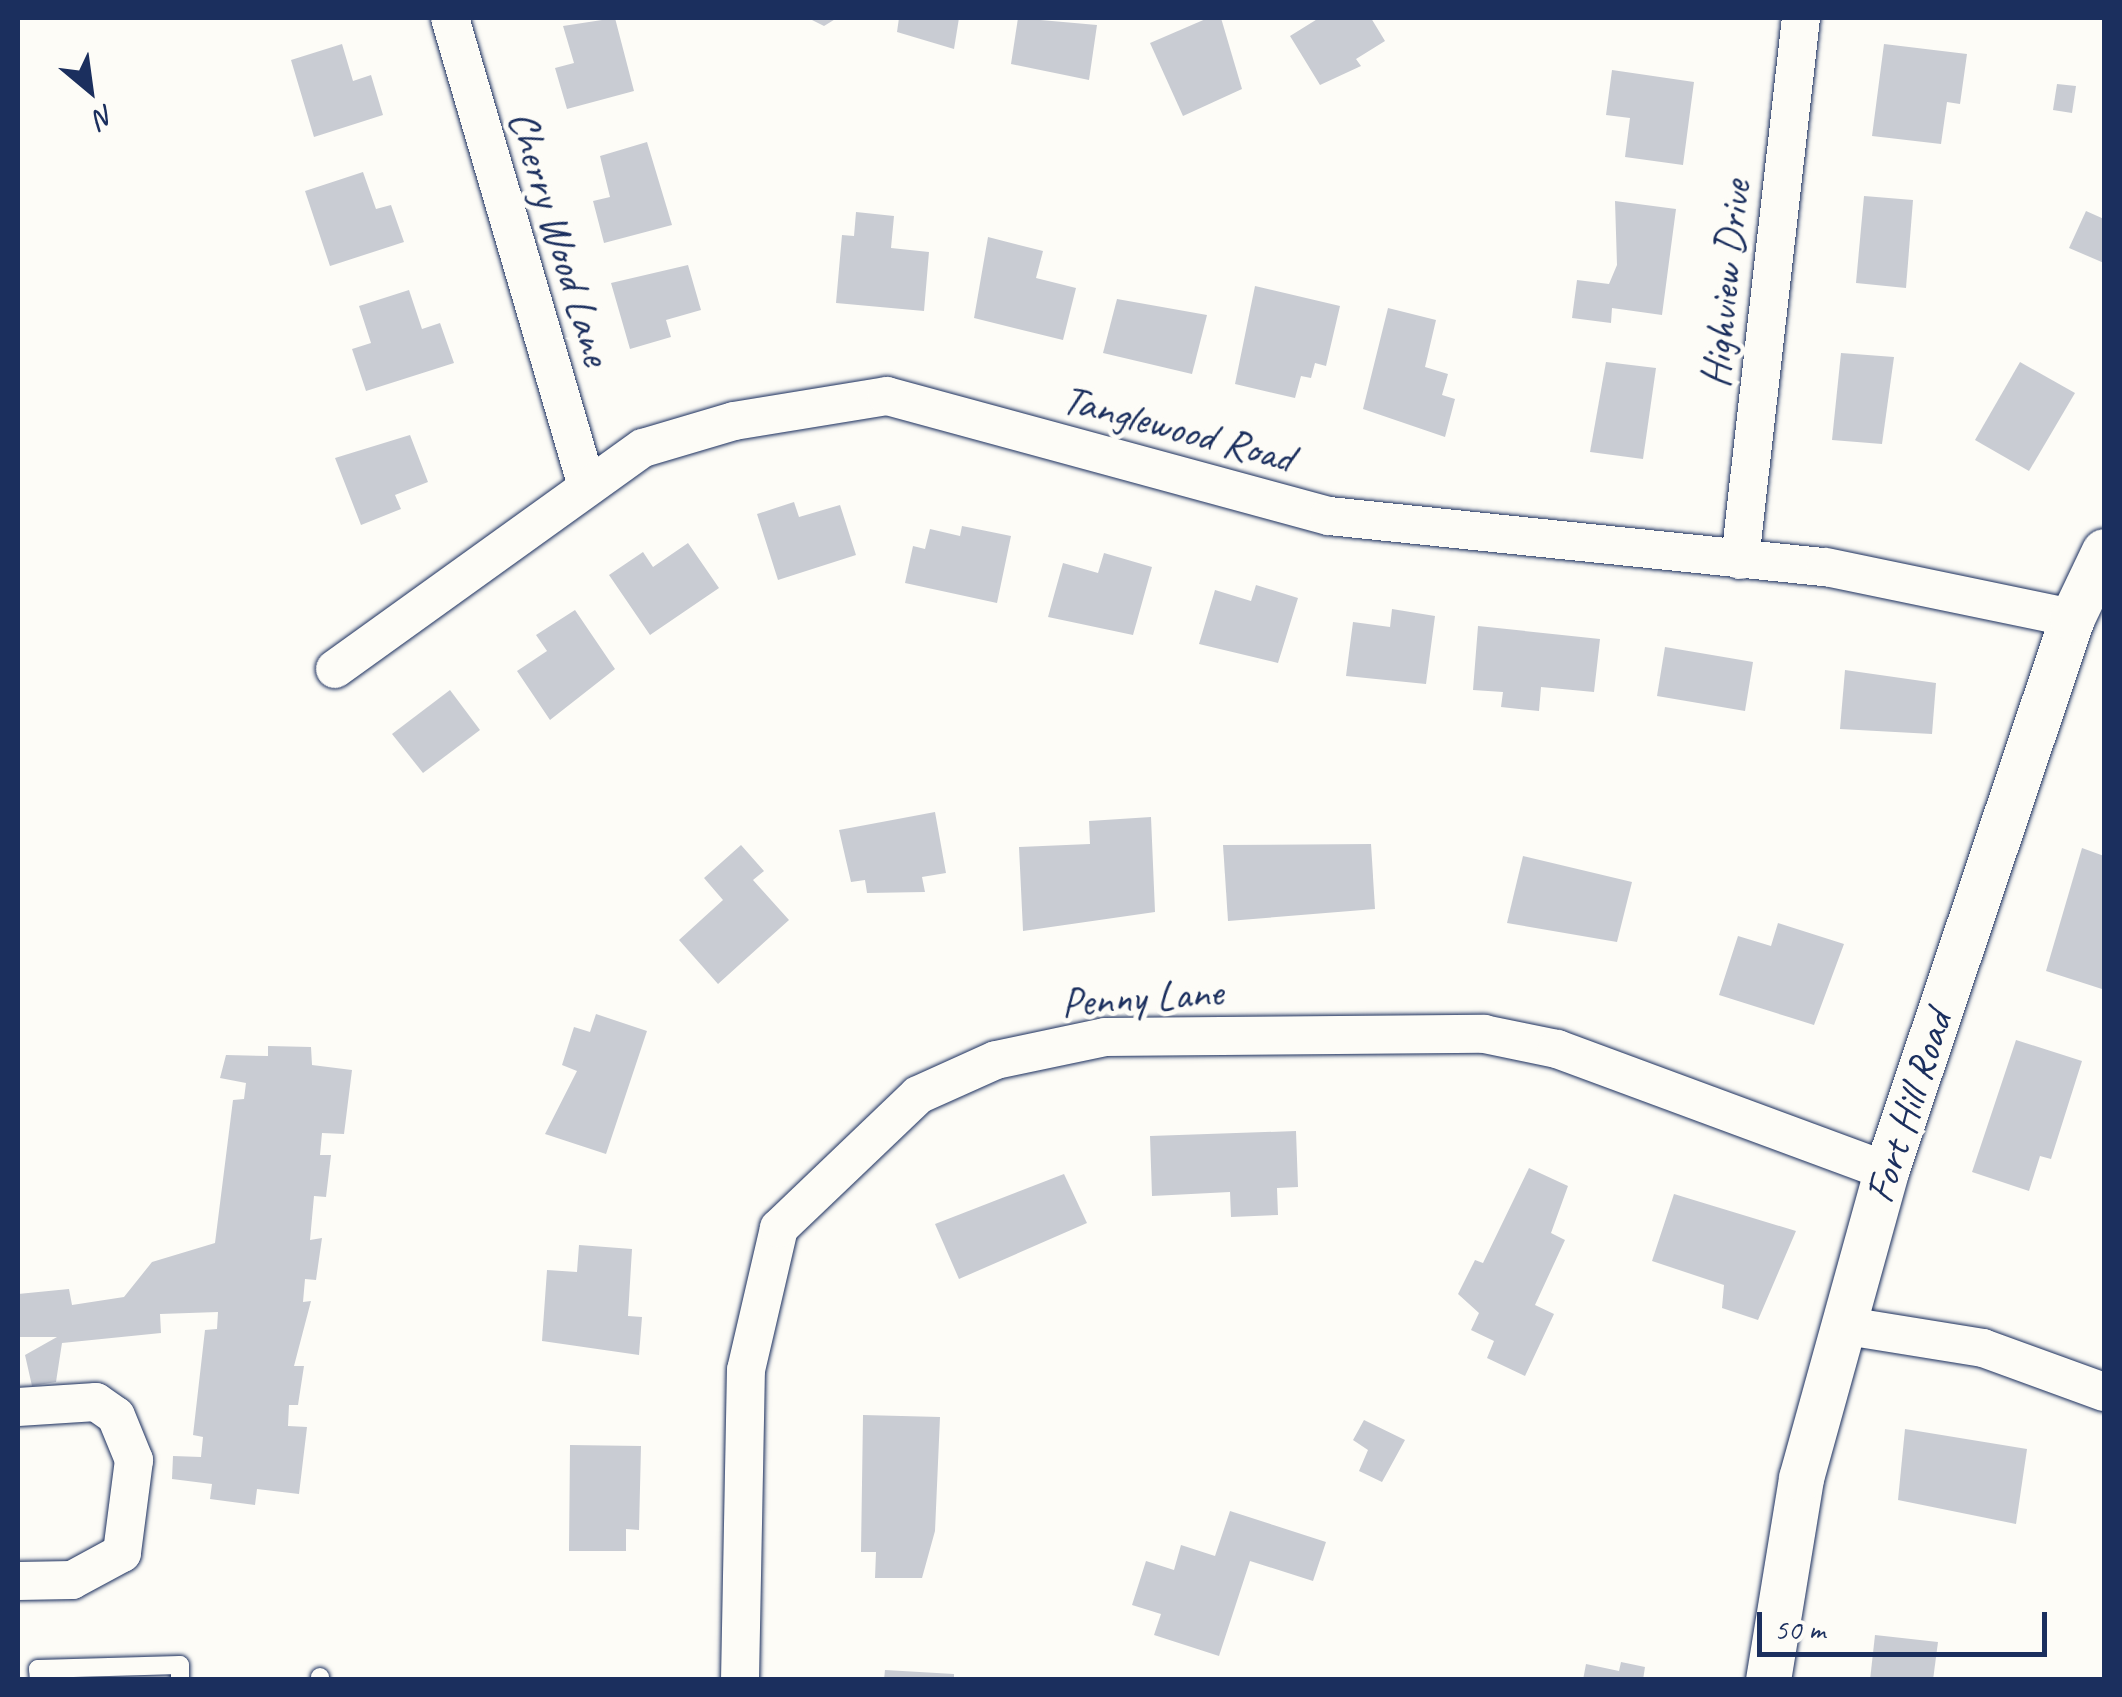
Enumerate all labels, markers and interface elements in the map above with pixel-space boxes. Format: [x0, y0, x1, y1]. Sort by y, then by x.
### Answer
north arrow [40, 40, 140, 140]
text: N [89, 97, 121, 136]
street label: Cherry Wood Lane [496, 105, 622, 371]
street label: Highview Drive [1690, 178, 1762, 390]
street label: Tanglewood Road [1057, 374, 1299, 484]
street label: Penny Lane [1059, 967, 1225, 1029]
street label: Fort Hill Road [1854, 1005, 1964, 1209]
scale bar [1762, 1592, 2052, 1654]
text: 50 m [1774, 1610, 1825, 1648]

